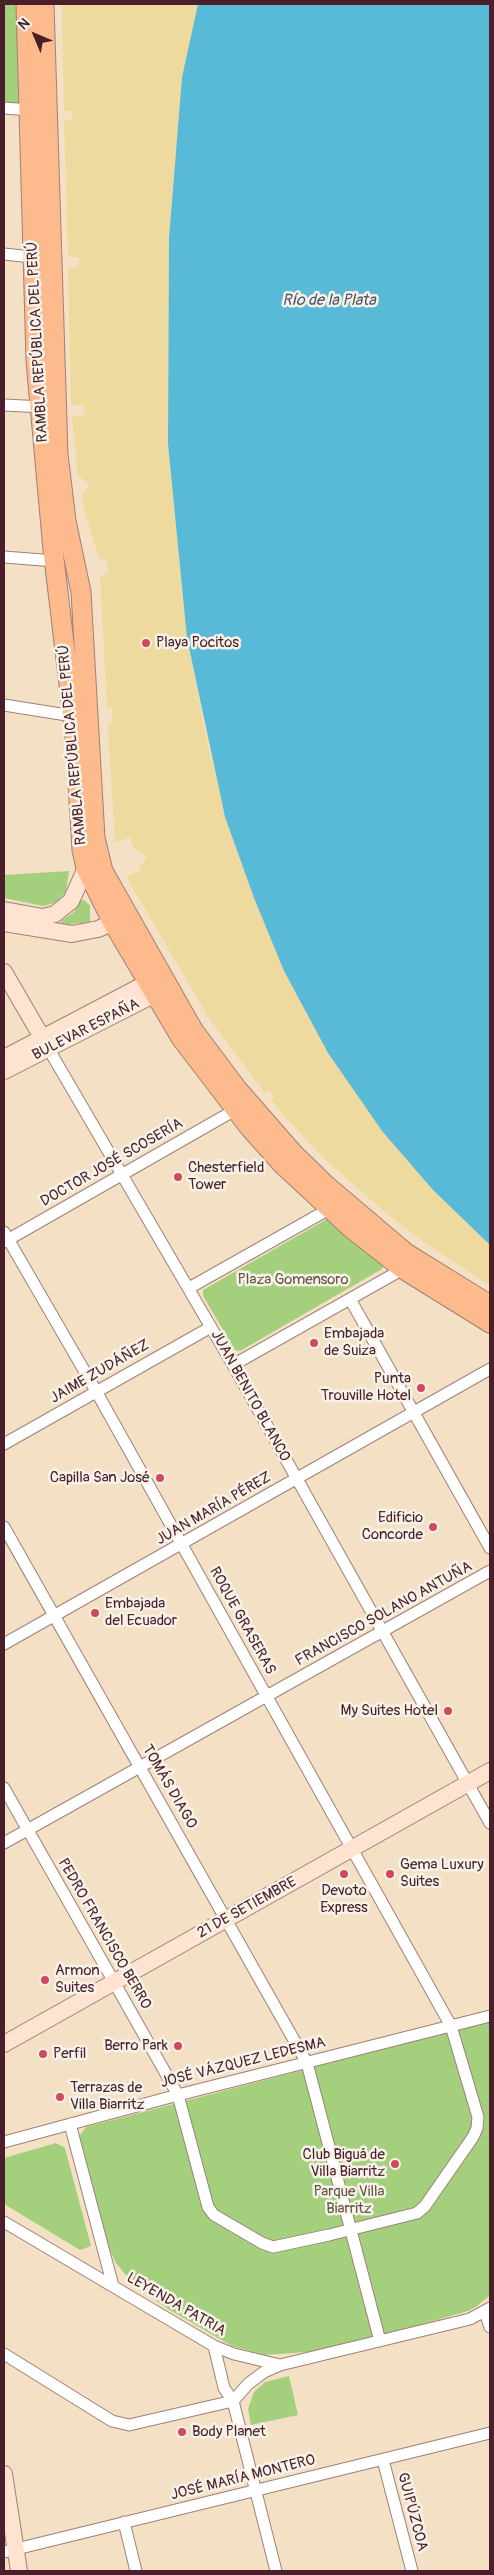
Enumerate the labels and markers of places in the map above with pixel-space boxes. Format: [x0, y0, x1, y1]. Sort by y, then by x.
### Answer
place label: Playa Pocitos [156, 634, 239, 652]
marker: Playa Pocitos [140, 637, 152, 649]
place label: Chesterfield Tower [188, 1159, 264, 1194]
marker: Chesterfield Tower [172, 1171, 184, 1183]
place label: Embajada de Suiza [324, 1325, 384, 1360]
marker: Embajada de Suiza [308, 1337, 320, 1349]
place label: Punta Trouville Hotel [321, 1370, 411, 1405]
marker: Punta Trouville Hotel [415, 1382, 427, 1394]
place label: Capilla San José [50, 1469, 150, 1487]
marker: Capilla San José [154, 1472, 166, 1484]
place label: Edificio Concorde [362, 1509, 423, 1544]
marker: Edificio Concorde [427, 1521, 439, 1533]
place label: Embajada del Ecuador [105, 1595, 177, 1630]
marker: Embajada del Ecuador [89, 1607, 101, 1619]
place label: My Suites Hotel [341, 1702, 438, 1720]
marker: My Suites Hotel [442, 1705, 454, 1717]
place label: Gema Luxury Suites [400, 1856, 484, 1891]
marker: Devoto Express [338, 1868, 350, 1880]
marker: Gema Luxury Suites [384, 1868, 396, 1880]
place label: Devoto Express [320, 1882, 368, 1917]
place label: Armon Suites [55, 1962, 100, 1997]
marker: Armon Suites [39, 1974, 51, 1986]
place label: Berro Park [104, 2037, 168, 2055]
marker: Berro Park [172, 2040, 184, 2052]
place label: Perfil [53, 2045, 86, 2063]
marker: Perfil [37, 2048, 49, 2060]
place label: Terrazas de Villa Biarritz [70, 2079, 144, 2114]
marker: Terrazas de Villa Biarritz [54, 2091, 66, 2103]
place label: Club Biguá de Villa Biarritz [303, 2146, 385, 2181]
marker: Club Biguá de Villa Biarritz [389, 2158, 401, 2170]
place label: Body Planet [192, 2423, 266, 2441]
marker: Body Planet [176, 2426, 188, 2438]

